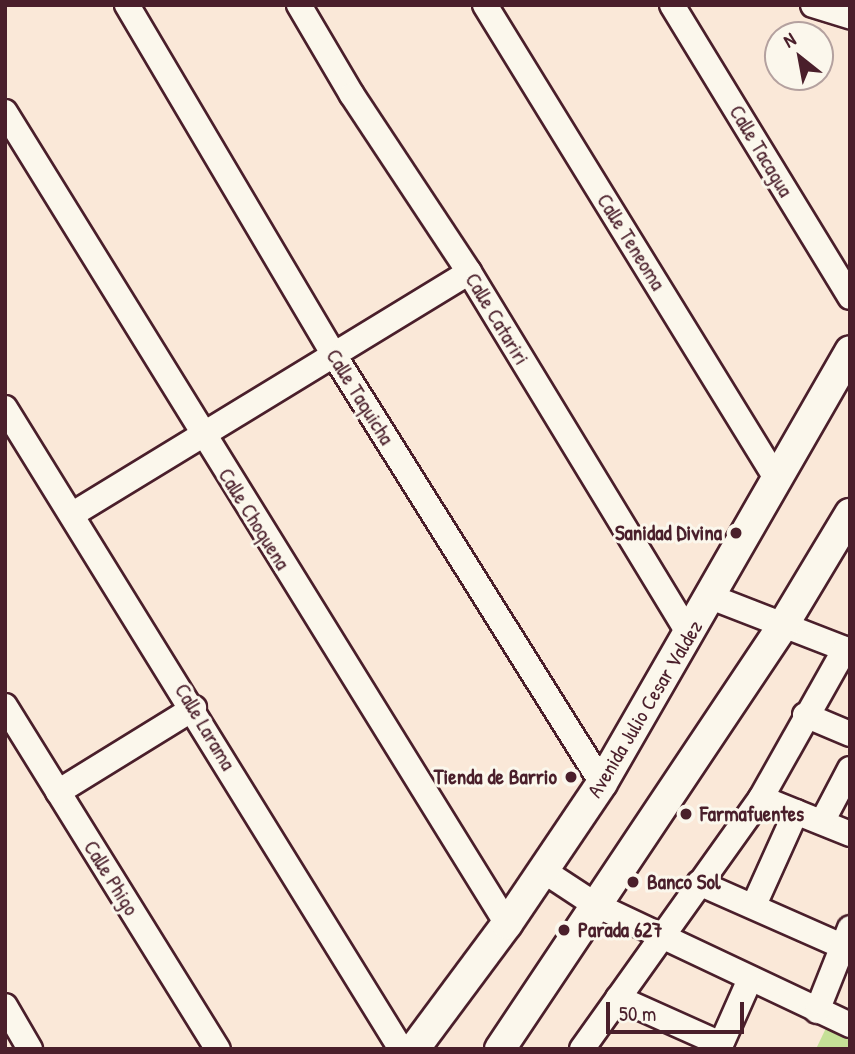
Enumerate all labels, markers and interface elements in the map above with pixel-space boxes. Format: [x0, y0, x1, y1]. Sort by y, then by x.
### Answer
north arrow [764, 21, 834, 91]
text: N [778, 26, 800, 53]
street label: Calle Tacagua [724, 101, 798, 201]
street label: Calle Teneoma [591, 189, 671, 295]
street label: Calle Catariri [460, 268, 534, 370]
street label: Calle Taquicha [321, 345, 399, 449]
street label: Calle Choquena [213, 464, 295, 574]
place label: Sanidad Divina [615, 520, 722, 546]
marker: Sanidad Divina [728, 525, 744, 541]
street label: Avenida Julio Cesar Valdez [582, 616, 708, 802]
street label: Calle Larama [169, 679, 241, 775]
place label: Tienda de Barrio [434, 764, 557, 790]
marker: Tienda de Barrio [563, 769, 579, 785]
place label: Farmafuentes [700, 801, 804, 827]
marker: Farmafuentes [678, 806, 694, 822]
street label: Calle Phigo [78, 836, 144, 920]
place label: Banco Sol [647, 869, 720, 895]
marker: Banco Sol [625, 874, 641, 890]
place label: Parada 627 [578, 917, 663, 943]
marker: Parada 627 [556, 922, 572, 938]
scale bar [610, 988, 748, 1032]
text: 50 m [619, 999, 656, 1028]

